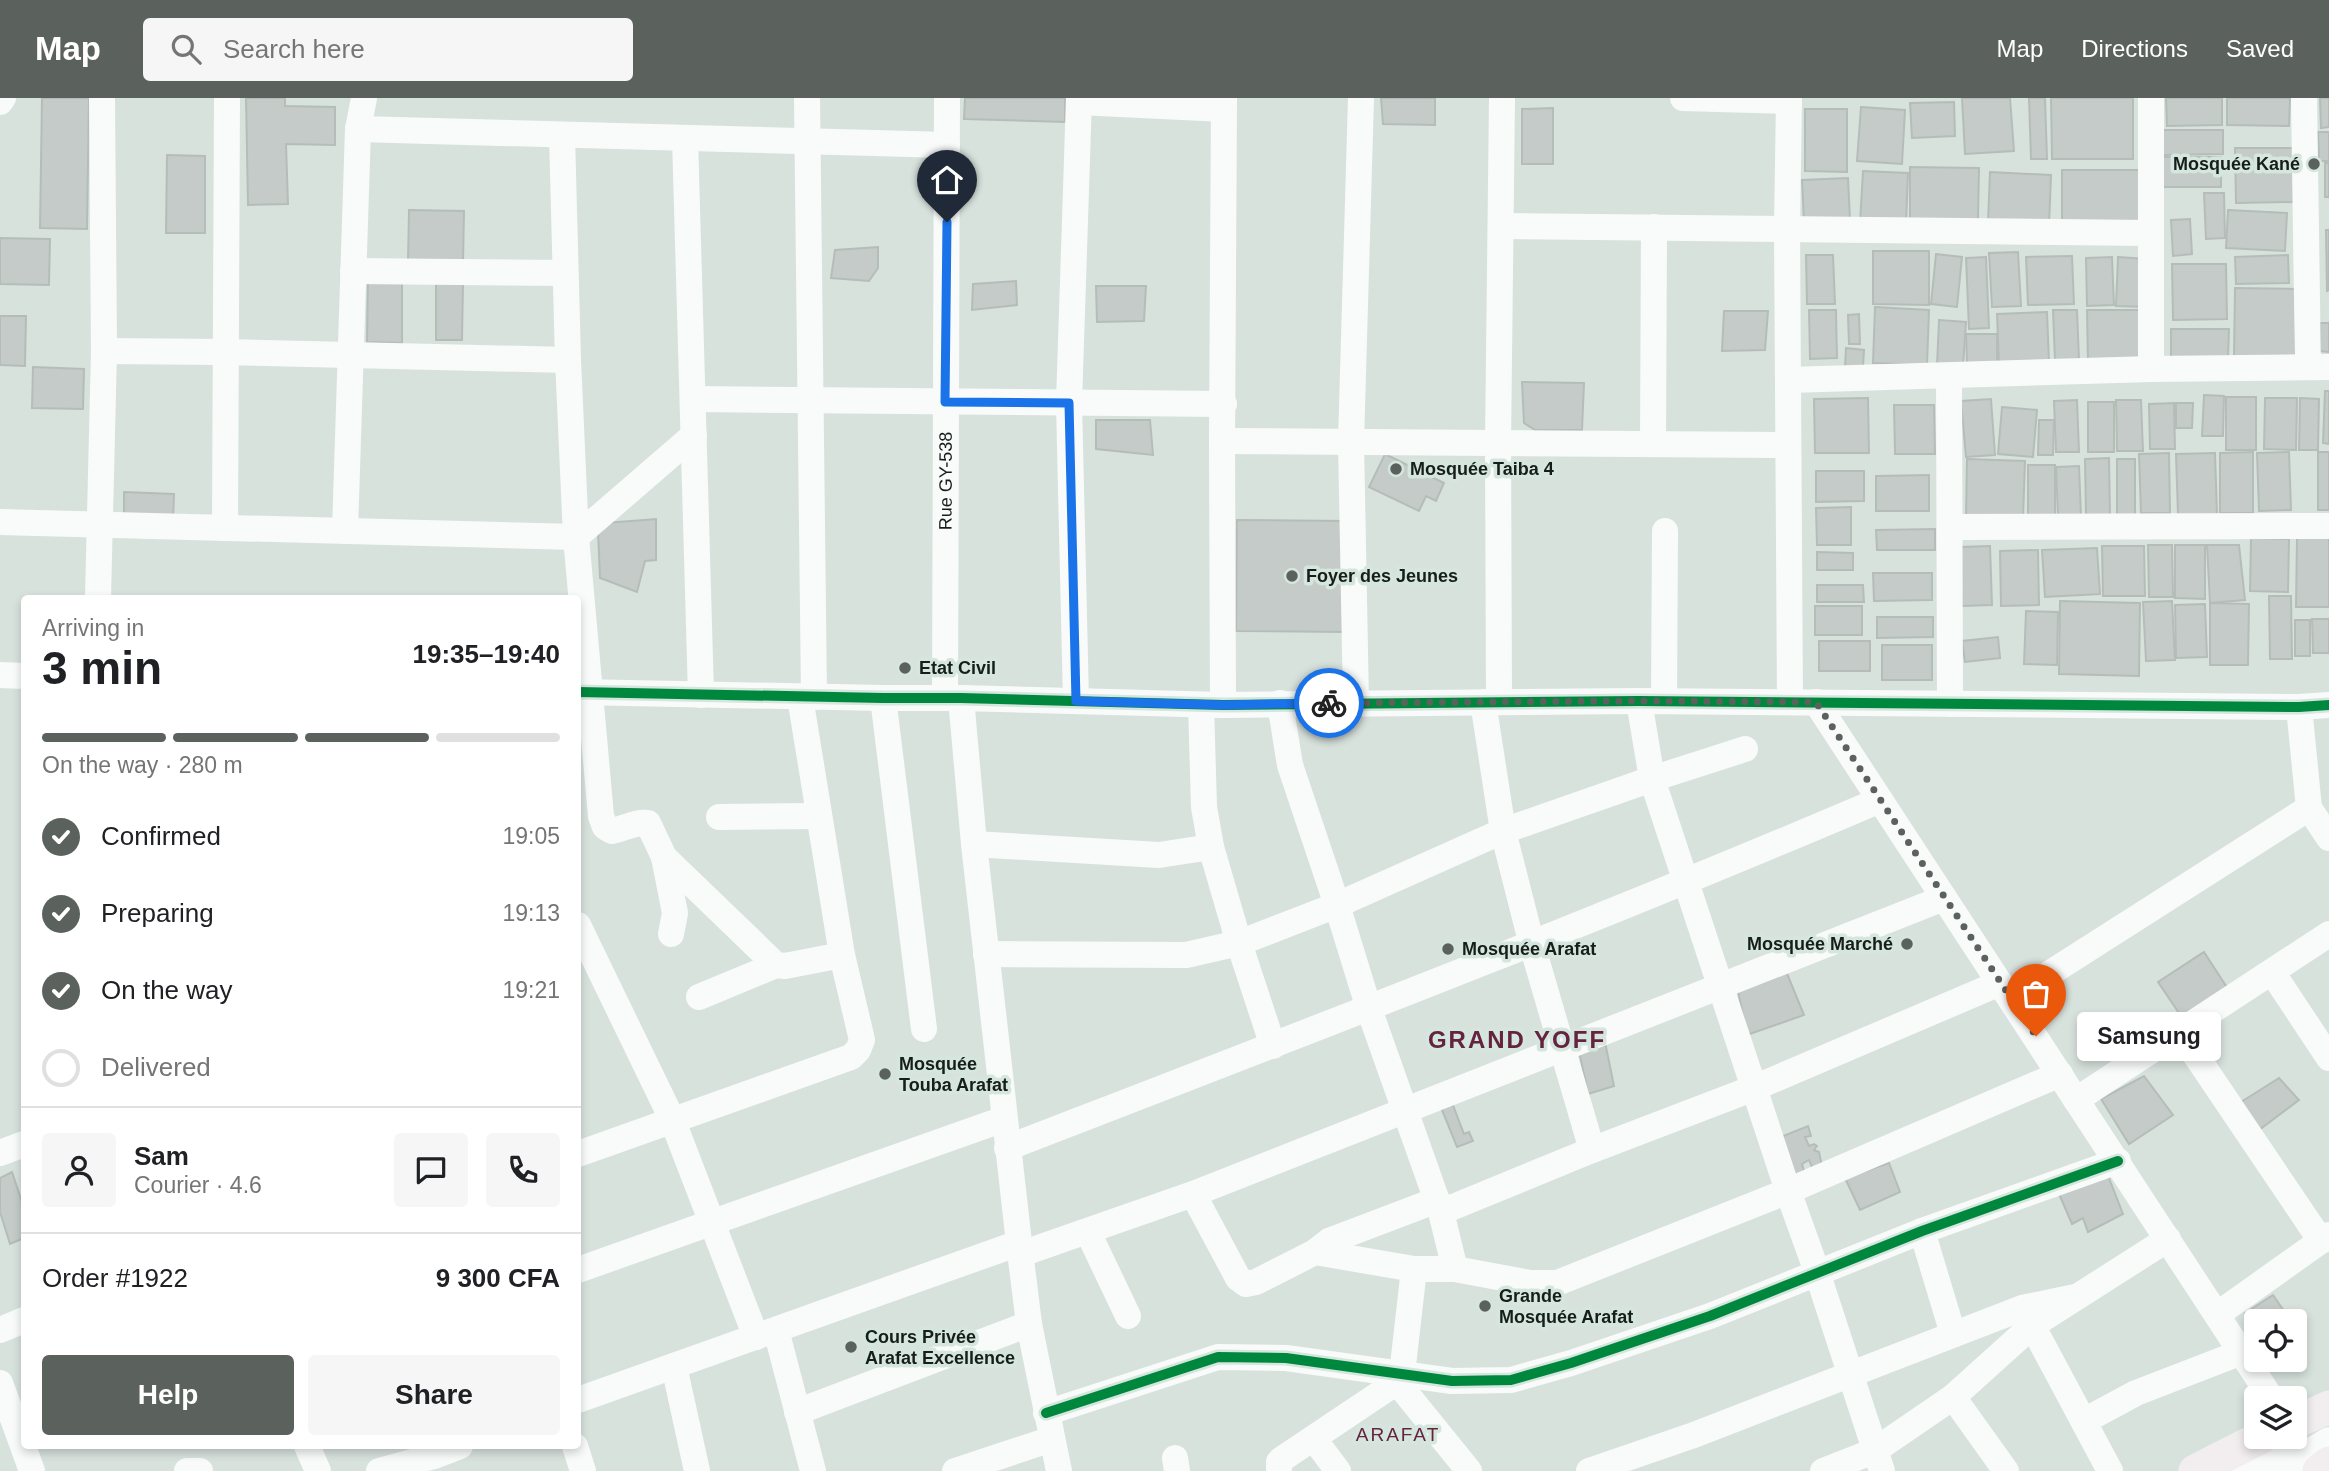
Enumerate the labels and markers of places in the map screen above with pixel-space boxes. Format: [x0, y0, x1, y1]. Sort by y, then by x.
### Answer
pin [917, 150, 977, 222]
place label: Mosquée Kané [2173, 154, 2300, 174]
marker: Mosquée Kané [2306, 156, 2322, 172]
place label: Mosquée Taiba 4 [1410, 459, 1554, 479]
marker: Mosquée Taiba 4 [1388, 461, 1404, 477]
place label: Foyer des Jeunes [1306, 566, 1458, 586]
marker: Foyer des Jeunes [1284, 568, 1300, 584]
place label: Etat Civil [919, 658, 996, 678]
marker: Etat Civil [897, 660, 913, 676]
place label: Mosquée Marché [1747, 934, 1893, 954]
marker: Mosquée Marché [1899, 936, 1915, 952]
place label: Mosquée Arafat [1462, 939, 1596, 959]
marker: Mosquée Arafat [1440, 941, 1456, 957]
pin [2006, 964, 2066, 1036]
callout: Samsung [2078, 1012, 2222, 1060]
place label: Mosquée Touba Arafat [899, 1054, 1008, 1095]
marker: Mosquée Touba Arafat [877, 1066, 893, 1082]
place label: Grande Mosquée Arafat [1499, 1286, 1633, 1327]
marker: Grande Mosquée Arafat [1477, 1298, 1493, 1314]
place label: Cours Privée Arafat Excellence [865, 1327, 1015, 1368]
marker: Cours Privée Arafat Excellence [843, 1339, 859, 1355]

